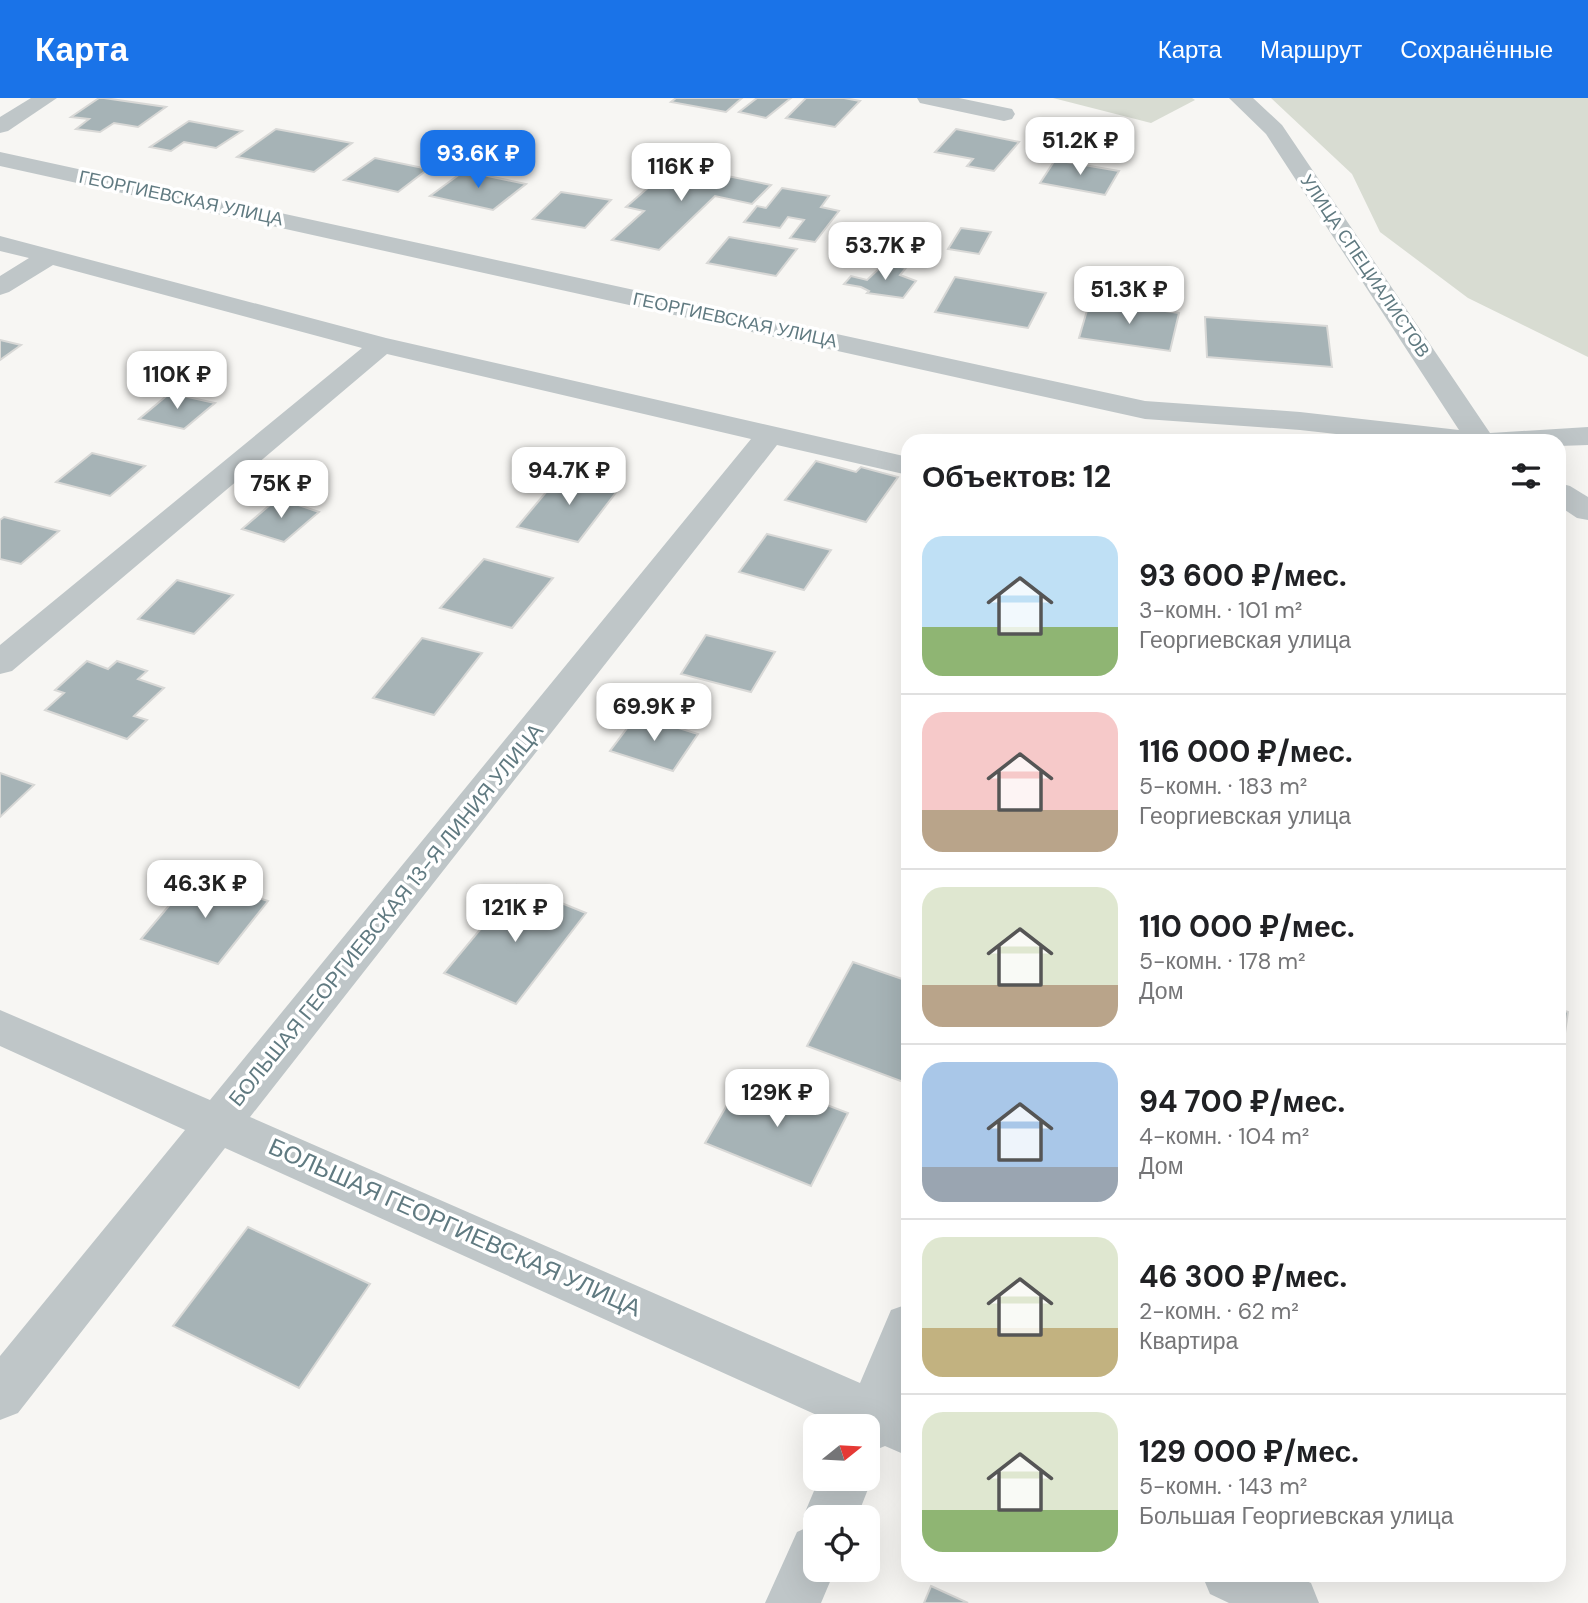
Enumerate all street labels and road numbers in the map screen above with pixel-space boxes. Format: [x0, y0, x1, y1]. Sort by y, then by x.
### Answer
street label: ГЕОРГИЕВСКАЯ УЛИЦА [77, 165, 285, 231]
street label: УЛИЦА СПЕЦИАЛИСТОВ [1295, 170, 1435, 362]
street label: ГЕОРГИЕВСКАЯ УЛИЦА [631, 287, 839, 353]
street label: БОЛЬШАЯ ГЕОРГИЕВСКАЯ 13-Я ЛИНИЯ УЛИЦА [223, 718, 549, 1112]
street label: БОЛЬШАЯ ГЕОРГИЕВСКАЯ УЛИЦА [264, 1131, 646, 1323]

